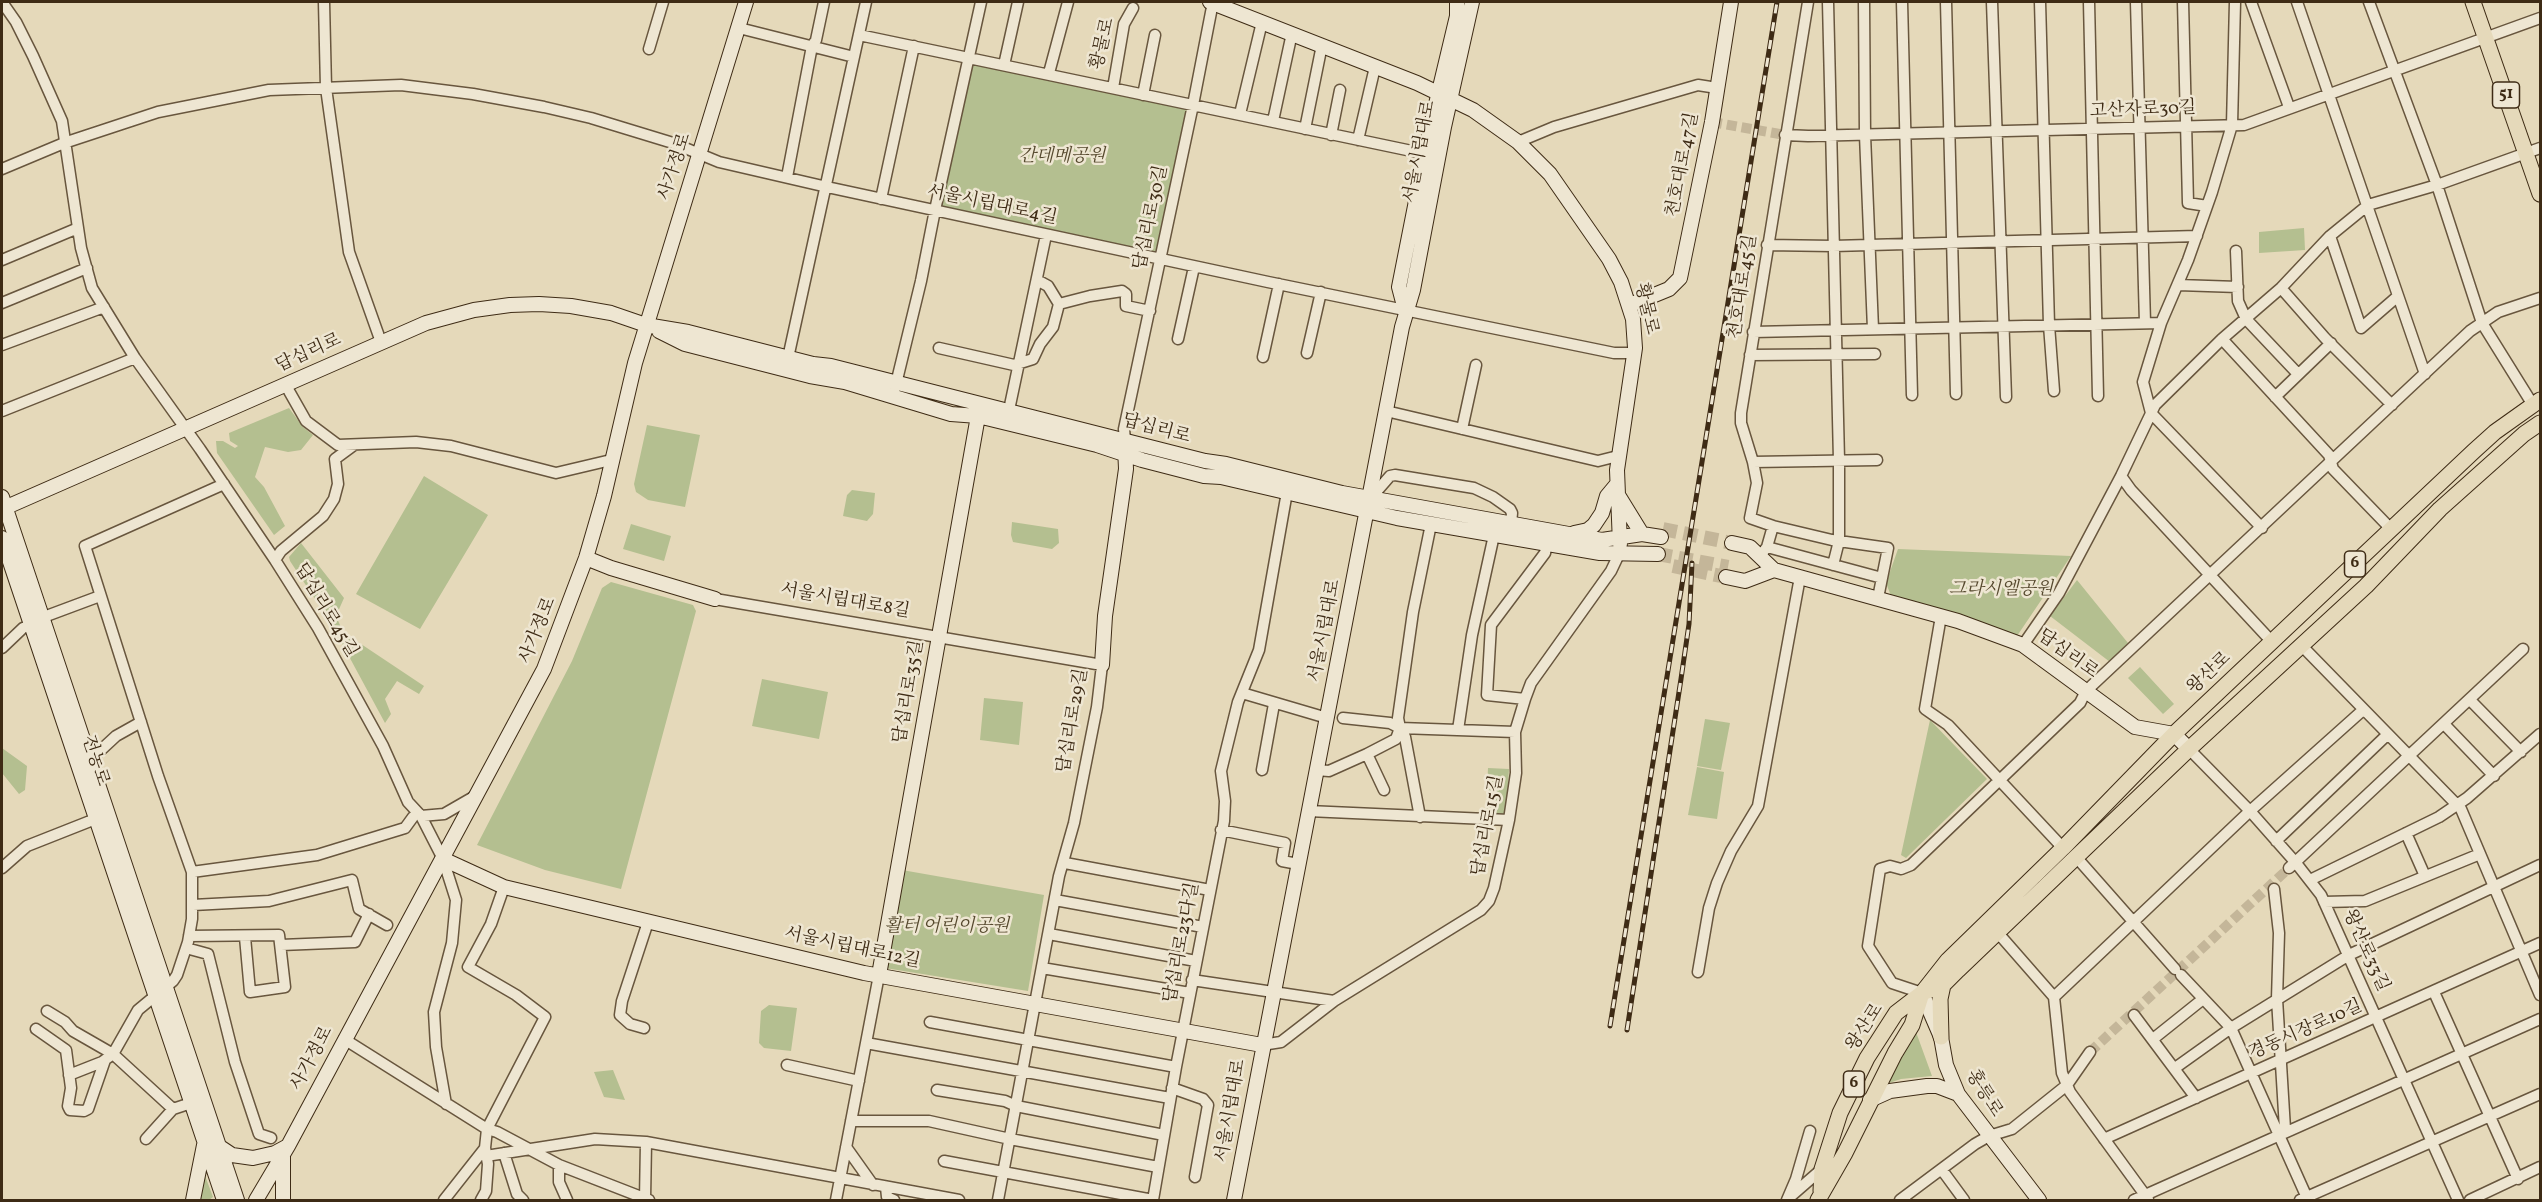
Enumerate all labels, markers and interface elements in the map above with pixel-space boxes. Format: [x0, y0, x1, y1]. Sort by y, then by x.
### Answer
street label: 황물로 [1088, 16, 1120, 72]
road number: 51 [2492, 82, 2520, 108]
street label: 고산자로30길 [2089, 98, 2197, 124]
street label: 서울시립대로 [1400, 99, 1442, 205]
street label: 천호대로47길 [1663, 111, 1705, 219]
street label: 사가정로 [655, 131, 697, 203]
park label: 간데메공원 [1019, 147, 1105, 169]
street label: 답십리로30길 [1130, 164, 1174, 272]
street label: 서울시립대로4길 [925, 182, 1059, 230]
street label: 천호대로45길 [1725, 233, 1763, 341]
street label: 황물로 [1629, 281, 1661, 337]
street label: 답십리로 [273, 330, 345, 378]
street label: 답십리로 [1120, 411, 1192, 449]
road number: 6 [2344, 551, 2366, 577]
street label: 답십리로45길 [288, 560, 362, 662]
street label: 서울시립대로 [1305, 578, 1347, 684]
street label: 서울시립대로8길 [779, 580, 911, 624]
park label: 그라시엘공원 [1949, 580, 2053, 602]
street label: 사가정로 [516, 595, 562, 667]
street label: 답십리로 [2033, 626, 2101, 684]
street label: 답십리로35길 [890, 639, 930, 745]
street label: 왕산로 [2184, 648, 2236, 700]
street label: 답십리로29길 [1054, 667, 1094, 775]
street label: 전농로 [76, 733, 112, 789]
street label: 답십리로15길 [1469, 774, 1509, 878]
street label: 답십리로23다길 [1161, 881, 1205, 1005]
street label: 왕산로33길 [2337, 906, 2393, 996]
park label: 활터 어린이공원 [885, 917, 1009, 939]
street label: 서울시립대로12길 [782, 924, 922, 974]
street label: 경동시장로10길 [2246, 996, 2366, 1066]
street label: 왕산로 [1843, 1000, 1889, 1056]
street label: 사가정로 [287, 1023, 339, 1095]
street label: 서울시립대로 [1212, 1058, 1252, 1164]
street label: 홍릉로 [1960, 1066, 2006, 1122]
road number: 6 [1844, 1071, 1864, 1097]

